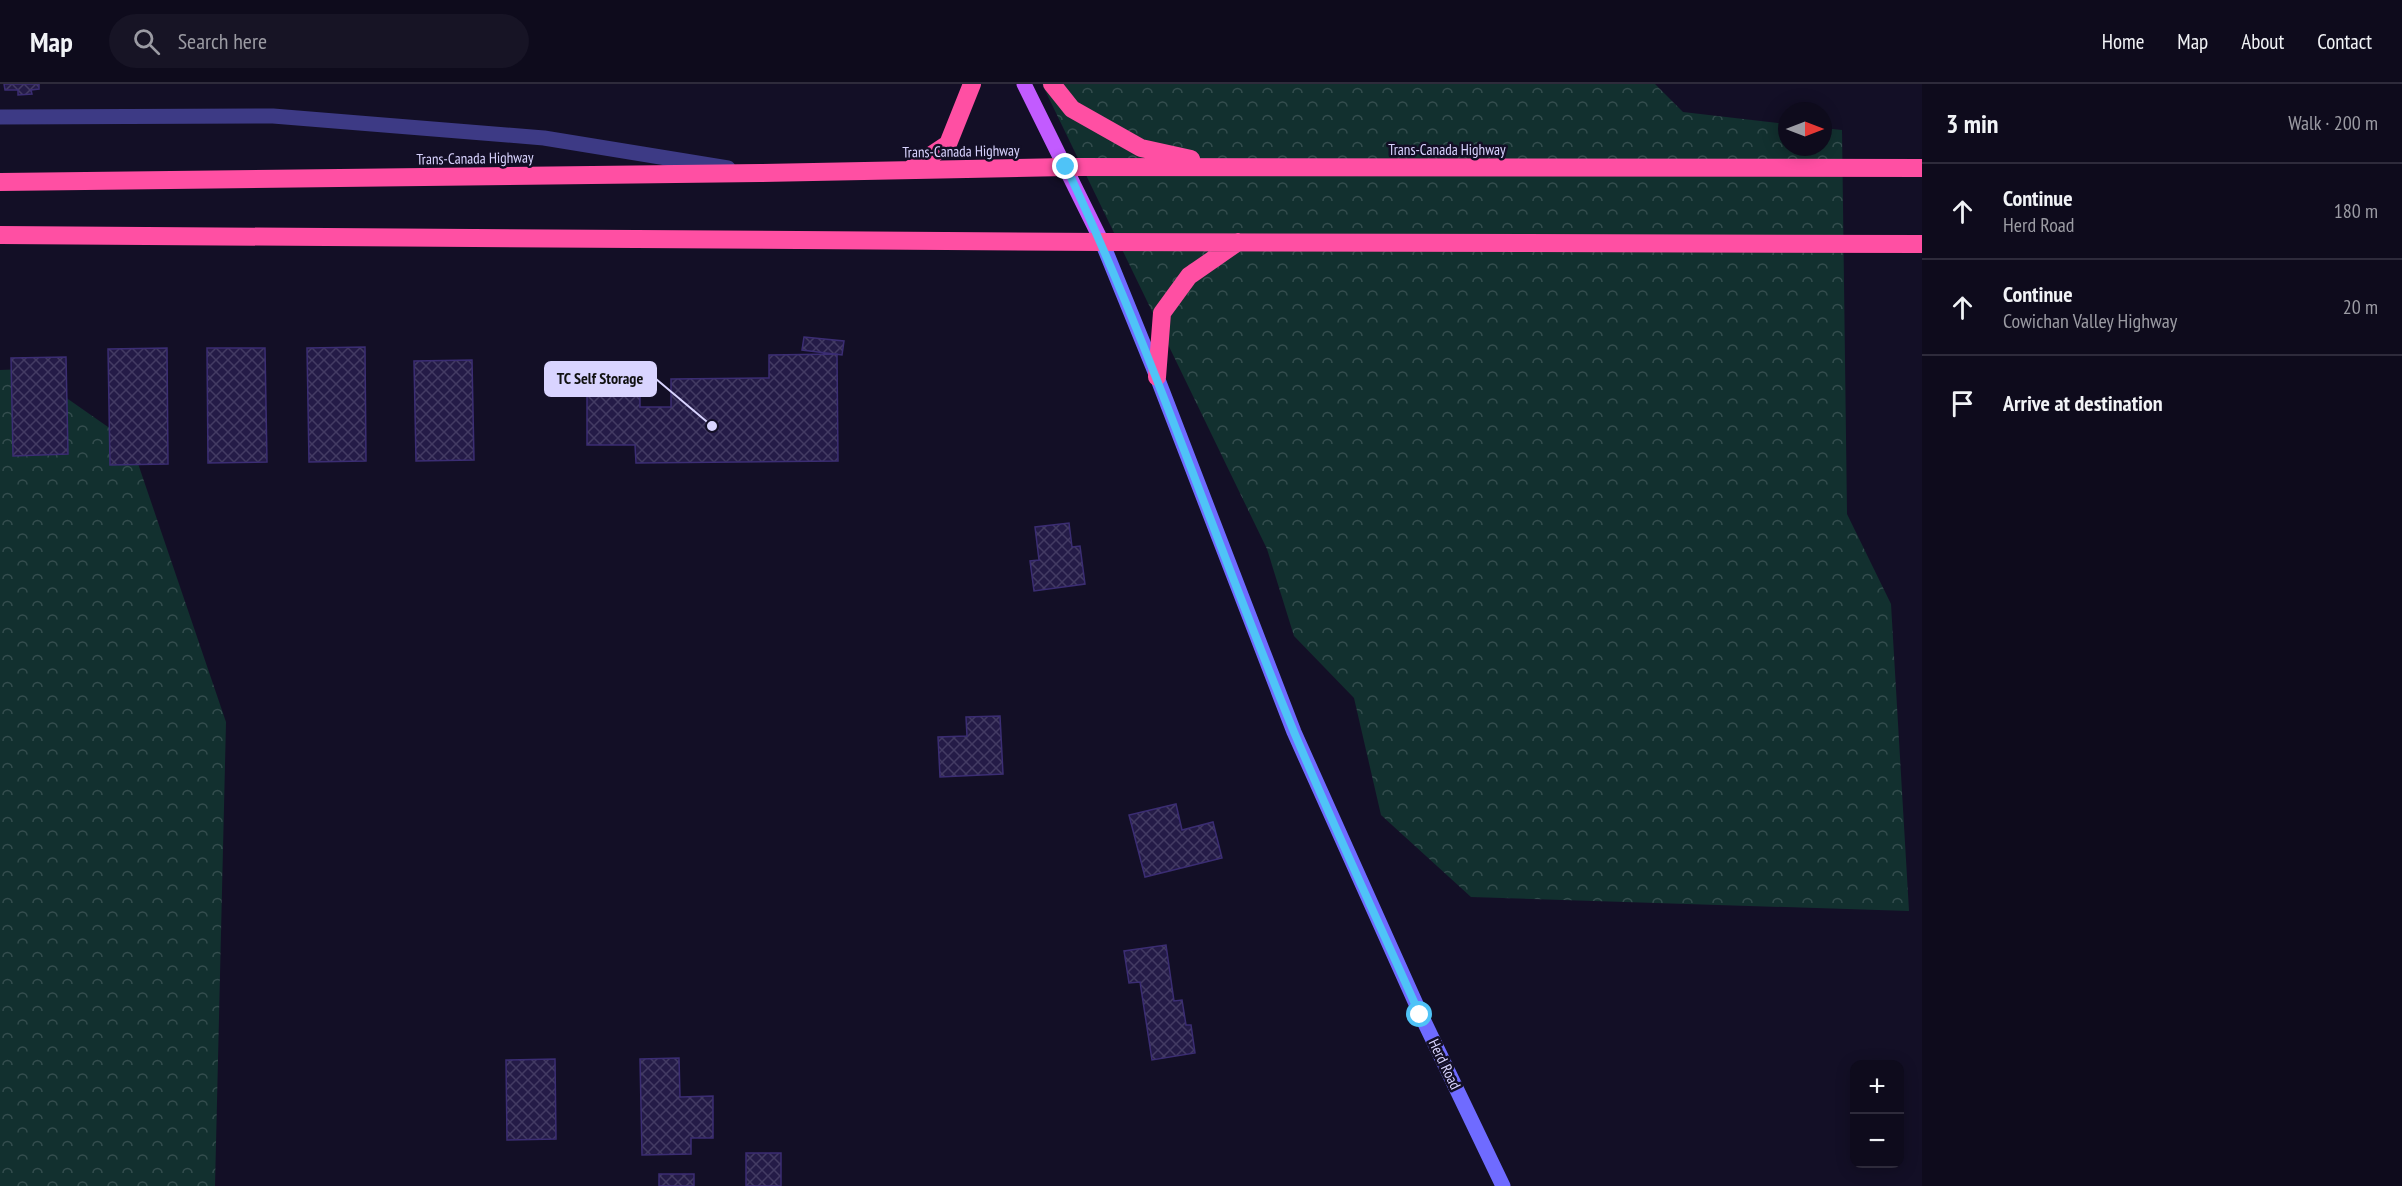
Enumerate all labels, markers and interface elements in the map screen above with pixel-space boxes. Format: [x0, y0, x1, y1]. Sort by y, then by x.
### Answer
search box [109, 14, 529, 68]
text: Map [30, 23, 73, 60]
icon: search [130, 25, 163, 58]
text: Search here [178, 27, 267, 55]
text: Home [2102, 28, 2144, 55]
text: Map [2177, 28, 2208, 55]
text: About [2241, 28, 2284, 55]
text: Contact [2317, 28, 2372, 55]
north arrow [1778, 102, 1832, 156]
text: 3 min [1946, 107, 1999, 140]
text: Walk · 200 m [2288, 110, 2378, 136]
street label: Trans-Canada Highway [902, 140, 1020, 162]
street label: Trans-Canada Highway [1388, 140, 1506, 159]
street label: Trans-Canada Highway [416, 147, 534, 169]
route end [1052, 153, 1078, 179]
text: Continue [2003, 184, 2073, 212]
icon: ahead [1946, 195, 1979, 228]
text: 180 m [2334, 198, 2378, 224]
text: Herd Road [2003, 212, 2074, 238]
text: Continue [2003, 280, 2073, 308]
icon: ahead [1946, 291, 1979, 324]
text: 20 m [2343, 294, 2378, 320]
text: Cowichan Valley Highway [2003, 308, 2177, 334]
callout: TC Self Storage [545, 362, 656, 396]
text: TC Self Storage [557, 368, 643, 388]
icon: arrive [1946, 387, 1979, 420]
text: Arrive at destination [2003, 389, 2163, 417]
route start [1406, 1001, 1432, 1027]
street label: Herd Road [1425, 1036, 1465, 1092]
map controls [1850, 1060, 1904, 1168]
button: + [1850, 1060, 1904, 1114]
button: − [1850, 1114, 1904, 1168]

